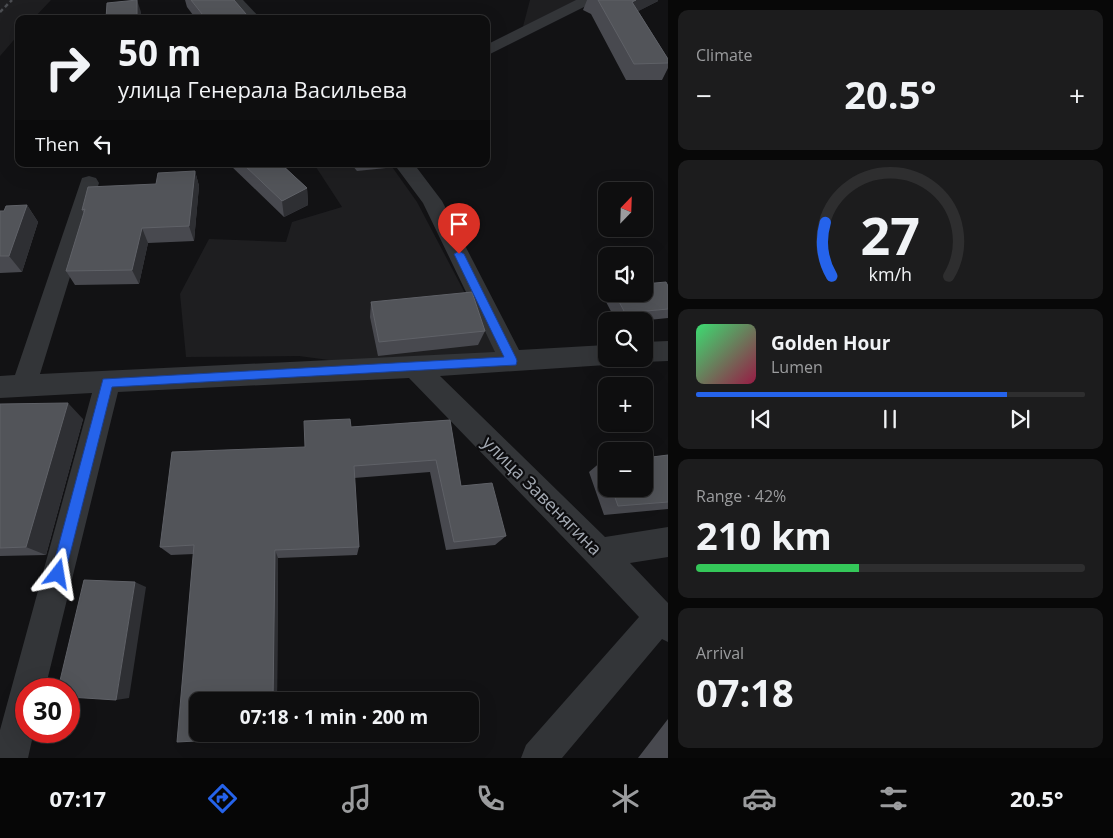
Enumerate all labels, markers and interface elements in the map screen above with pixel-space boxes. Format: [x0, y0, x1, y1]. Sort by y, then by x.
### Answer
text: 50 m [118, 29, 201, 76]
icon: right [35, 35, 100, 100]
text: Climate [696, 44, 753, 66]
text: 20.5° [844, 68, 937, 120]
text: улица Генерала Васильева [118, 74, 407, 104]
text: − [696, 76, 712, 114]
text: + [1069, 76, 1085, 114]
icon: left [89, 130, 117, 158]
text: Then [35, 131, 79, 157]
north arrow [598, 182, 652, 238]
map controls [598, 182, 653, 497]
text: 27 [861, 199, 920, 270]
pin [438, 203, 480, 254]
icon: arrive [445, 210, 473, 238]
button: sound [598, 247, 653, 302]
text: km/h [869, 262, 912, 286]
button: search [598, 312, 653, 367]
text: Golden Hour [771, 330, 890, 356]
text: Lumen [771, 356, 823, 378]
button: + [598, 377, 653, 432]
icon: previous [747, 405, 775, 433]
icon: pause [876, 405, 904, 433]
icon: next [1006, 405, 1034, 433]
street label: улица Завенягина [478, 430, 608, 560]
button: − [598, 442, 653, 497]
text: Range · 42% [696, 485, 786, 507]
text: 210 km [696, 509, 832, 561]
position arrow [31, 547, 83, 599]
text: Arrival [696, 642, 744, 664]
text: 07:18 [696, 666, 794, 718]
speed limit sign: 30 [15, 678, 80, 743]
text: 07:18 · 1 min · 200 m [240, 704, 428, 730]
icon: directions [205, 781, 240, 816]
icon: music [339, 781, 374, 816]
icon: phone [473, 781, 508, 816]
icon: climate [608, 781, 643, 816]
icon: car [742, 781, 777, 816]
icon: filters [876, 781, 911, 816]
text: 07:17 [50, 783, 106, 813]
text: 20.5° [1010, 783, 1063, 813]

